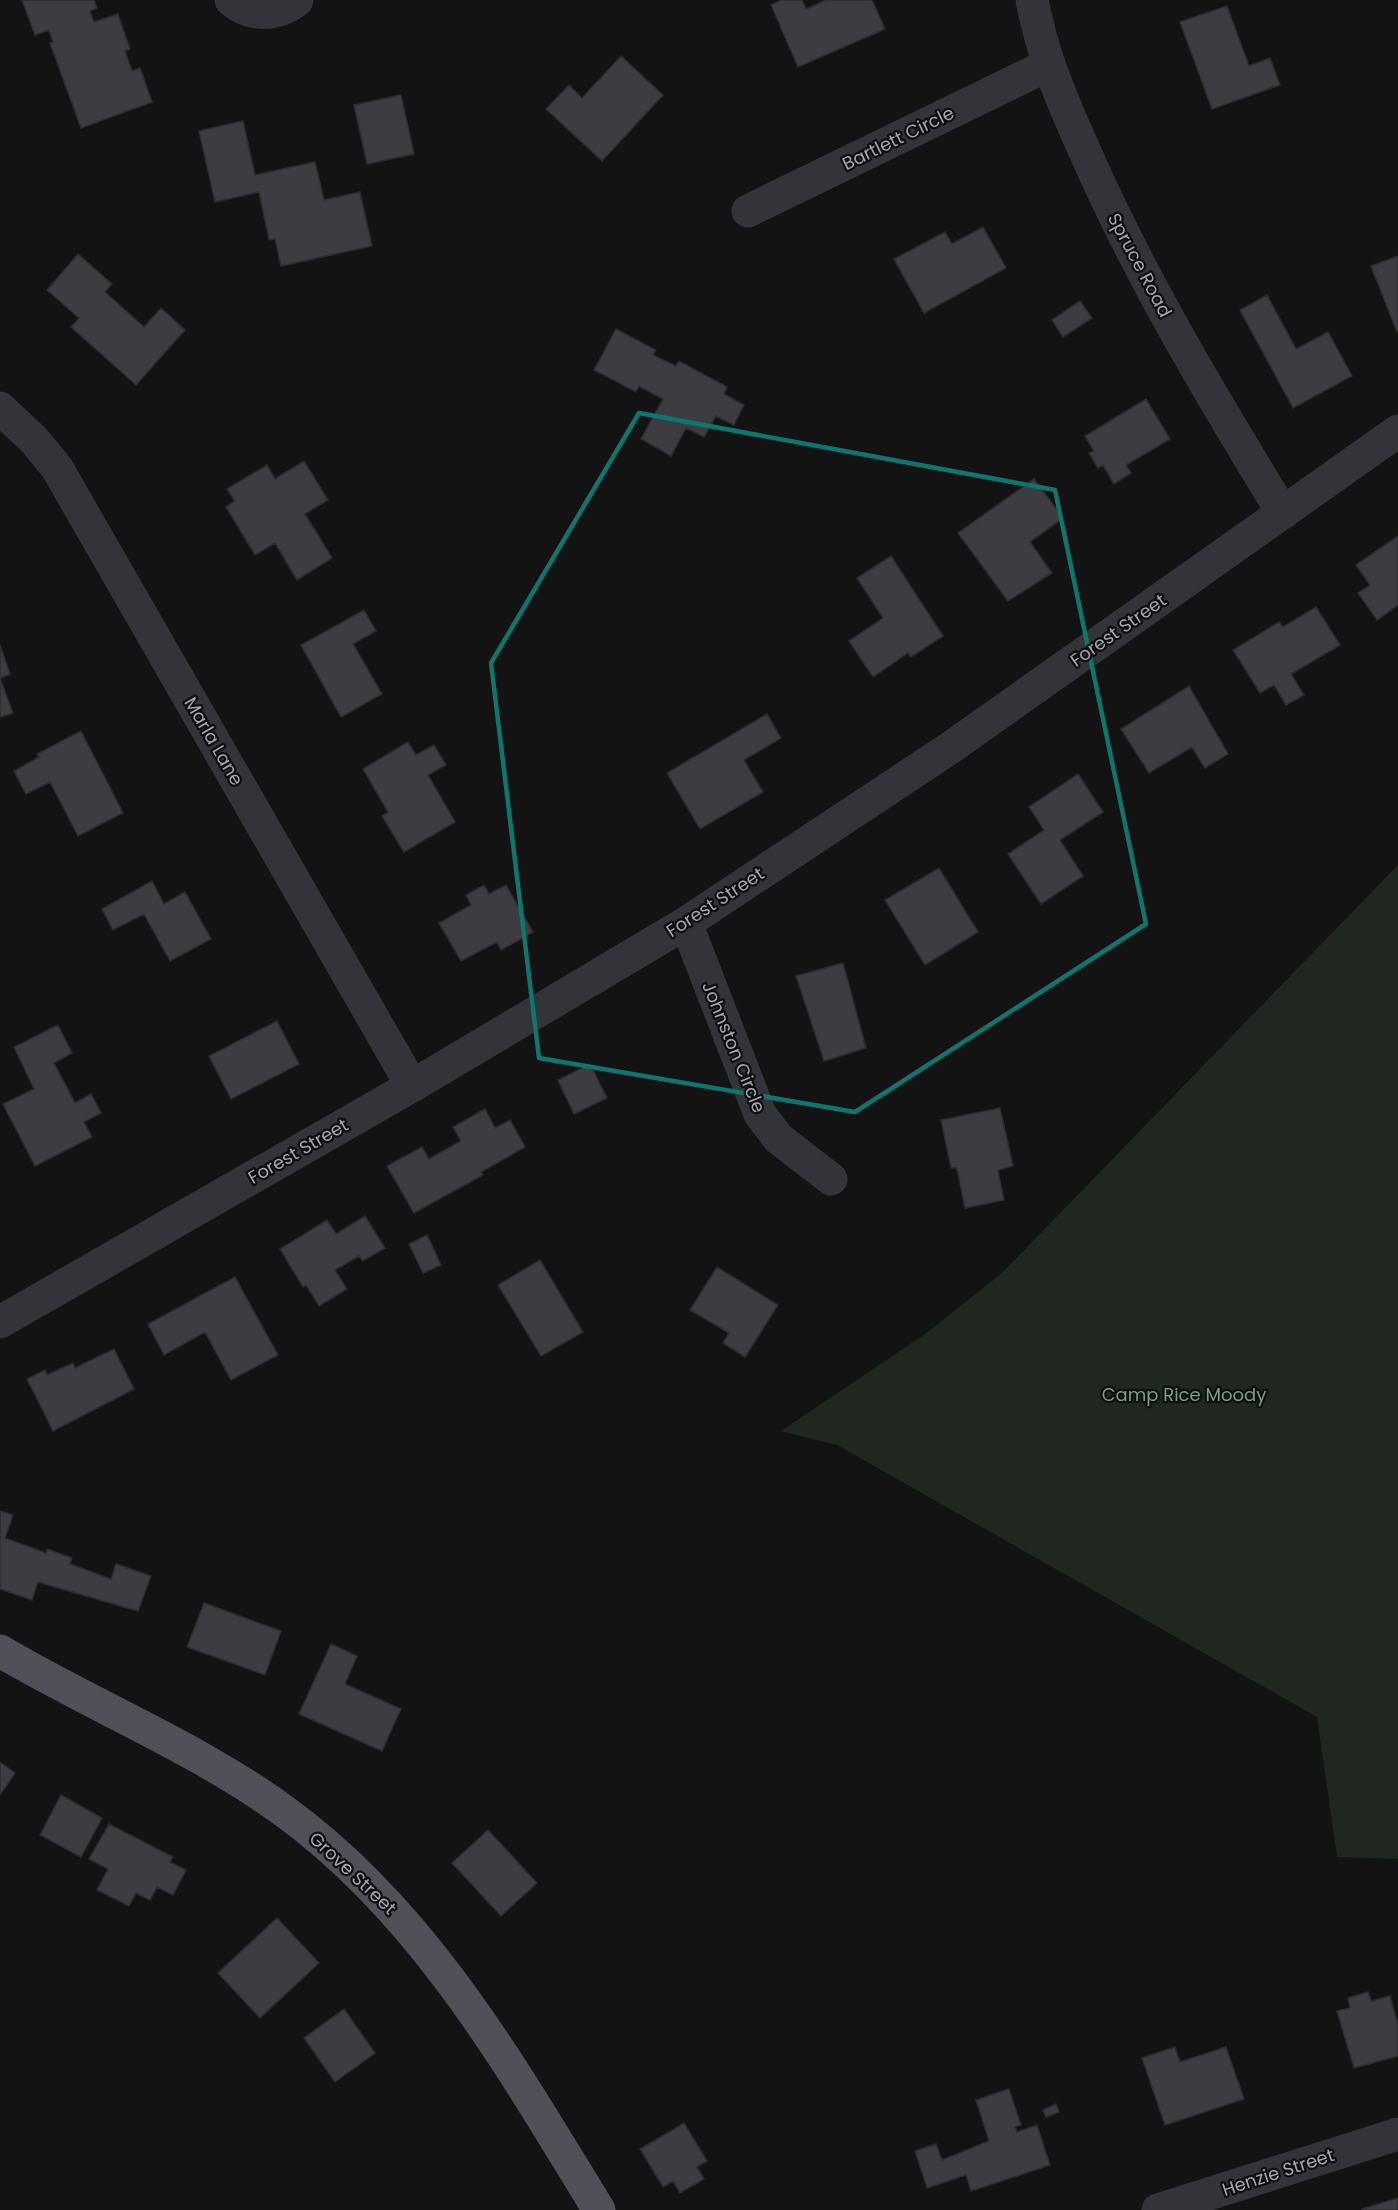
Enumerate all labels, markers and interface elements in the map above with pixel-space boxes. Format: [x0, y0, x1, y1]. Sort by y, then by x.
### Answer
street label: Bartlett Circle [838, 100, 958, 176]
street label: Spruce Road [1102, 209, 1178, 321]
street label: Forest Street [1065, 588, 1171, 672]
street label: Marla Lane [179, 692, 249, 790]
street label: Forest Street [661, 861, 769, 943]
street label: Johnston Circle [696, 978, 772, 1116]
street label: Forest Street [243, 1112, 353, 1190]
park label: Camp Rice Moody [1102, 1382, 1266, 1407]
street label: Grove Street [304, 1826, 402, 1920]
street label: Henzie Street [1219, 2142, 1337, 2202]

